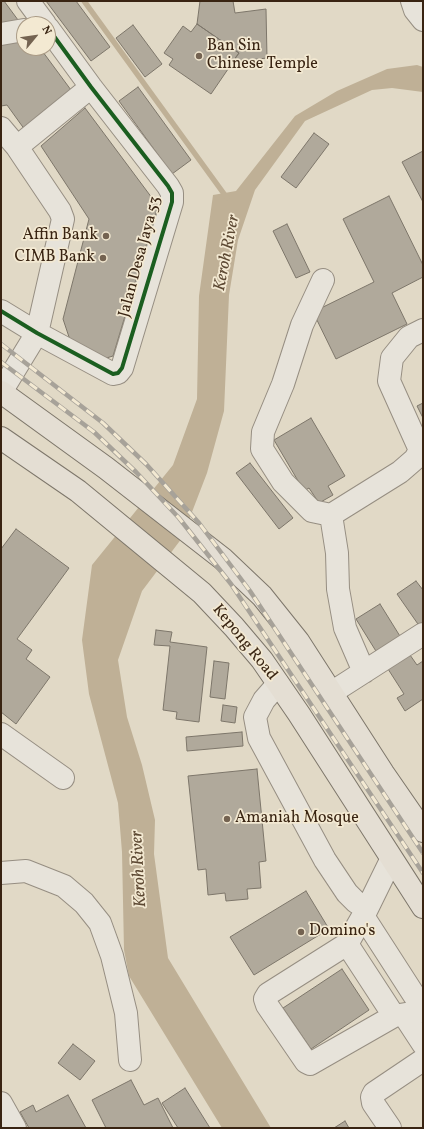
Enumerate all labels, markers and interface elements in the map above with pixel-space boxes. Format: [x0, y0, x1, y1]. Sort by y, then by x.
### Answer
north arrow [16, 16, 56, 56]
text: N [38, 23, 55, 38]
place label: Ban Sin Chinese Temple [207, 37, 318, 75]
marker: Ban Sin Chinese Temple [194, 51, 204, 61]
street label: Jalan Desa Jaya 53 [116, 194, 166, 320]
water label: Keroh River [211, 213, 245, 293]
place label: Affin Bank [23, 226, 98, 246]
marker: Affin Bank [101, 231, 111, 241]
place label: CIMB Bank [15, 248, 95, 268]
marker: CIMB Bank [98, 253, 108, 263]
street label: Kepong Road [207, 601, 281, 685]
place label: Amaniah Mosque [235, 809, 359, 829]
marker: Amaniah Mosque [222, 814, 232, 824]
water label: Keroh River [128, 830, 152, 908]
place label: Domino's [309, 922, 375, 942]
marker: Domino's [296, 927, 306, 937]

